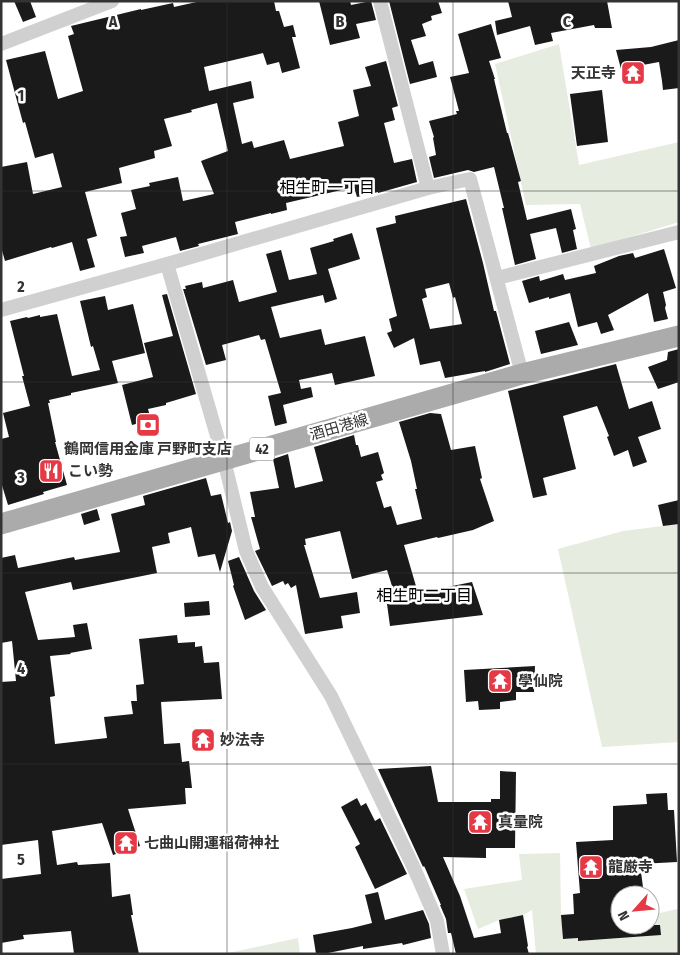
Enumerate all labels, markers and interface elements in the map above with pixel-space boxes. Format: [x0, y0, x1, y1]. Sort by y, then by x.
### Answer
text: A [108, 12, 118, 31]
text: B [336, 12, 345, 31]
text: C [563, 12, 572, 31]
temple icon: 天正寺 [620, 60, 646, 86]
place label: 天正寺 [571, 64, 616, 82]
text: 1 [18, 86, 24, 105]
district label: 相生町一丁目 [279, 178, 375, 197]
text: 2 [16, 277, 25, 296]
street label: 酒田港線 [308, 410, 370, 444]
bank icon: 鶴岡信用金庫 戸野町支店 [135, 412, 161, 438]
road number: 42 [250, 438, 274, 460]
place label: 鶴岡信用金庫 戸野町支店 [64, 440, 232, 458]
restaurant icon: こい勢 [38, 458, 64, 484]
place label: こい勢 [68, 462, 113, 480]
text: 3 [16, 468, 25, 487]
district label: 相生町二丁目 [376, 586, 472, 605]
text: 4 [17, 659, 25, 678]
temple icon: 學仙院 [487, 668, 513, 694]
place label: 學仙院 [518, 672, 563, 690]
temple icon: 妙法寺 [190, 727, 216, 753]
place label: 妙法寺 [220, 731, 265, 749]
temple icon: 真量院 [467, 809, 493, 835]
place label: 真量院 [498, 813, 543, 831]
temple icon: 七曲山開運稲荷神社 [113, 830, 139, 856]
place label: 七曲山開運稲荷神社 [144, 834, 279, 852]
text: 5 [17, 850, 25, 869]
temple icon: 龍厳寺 [578, 854, 604, 880]
place label: 龍厳寺 [608, 858, 653, 876]
north arrow [610, 885, 660, 935]
text: N [614, 908, 633, 923]

